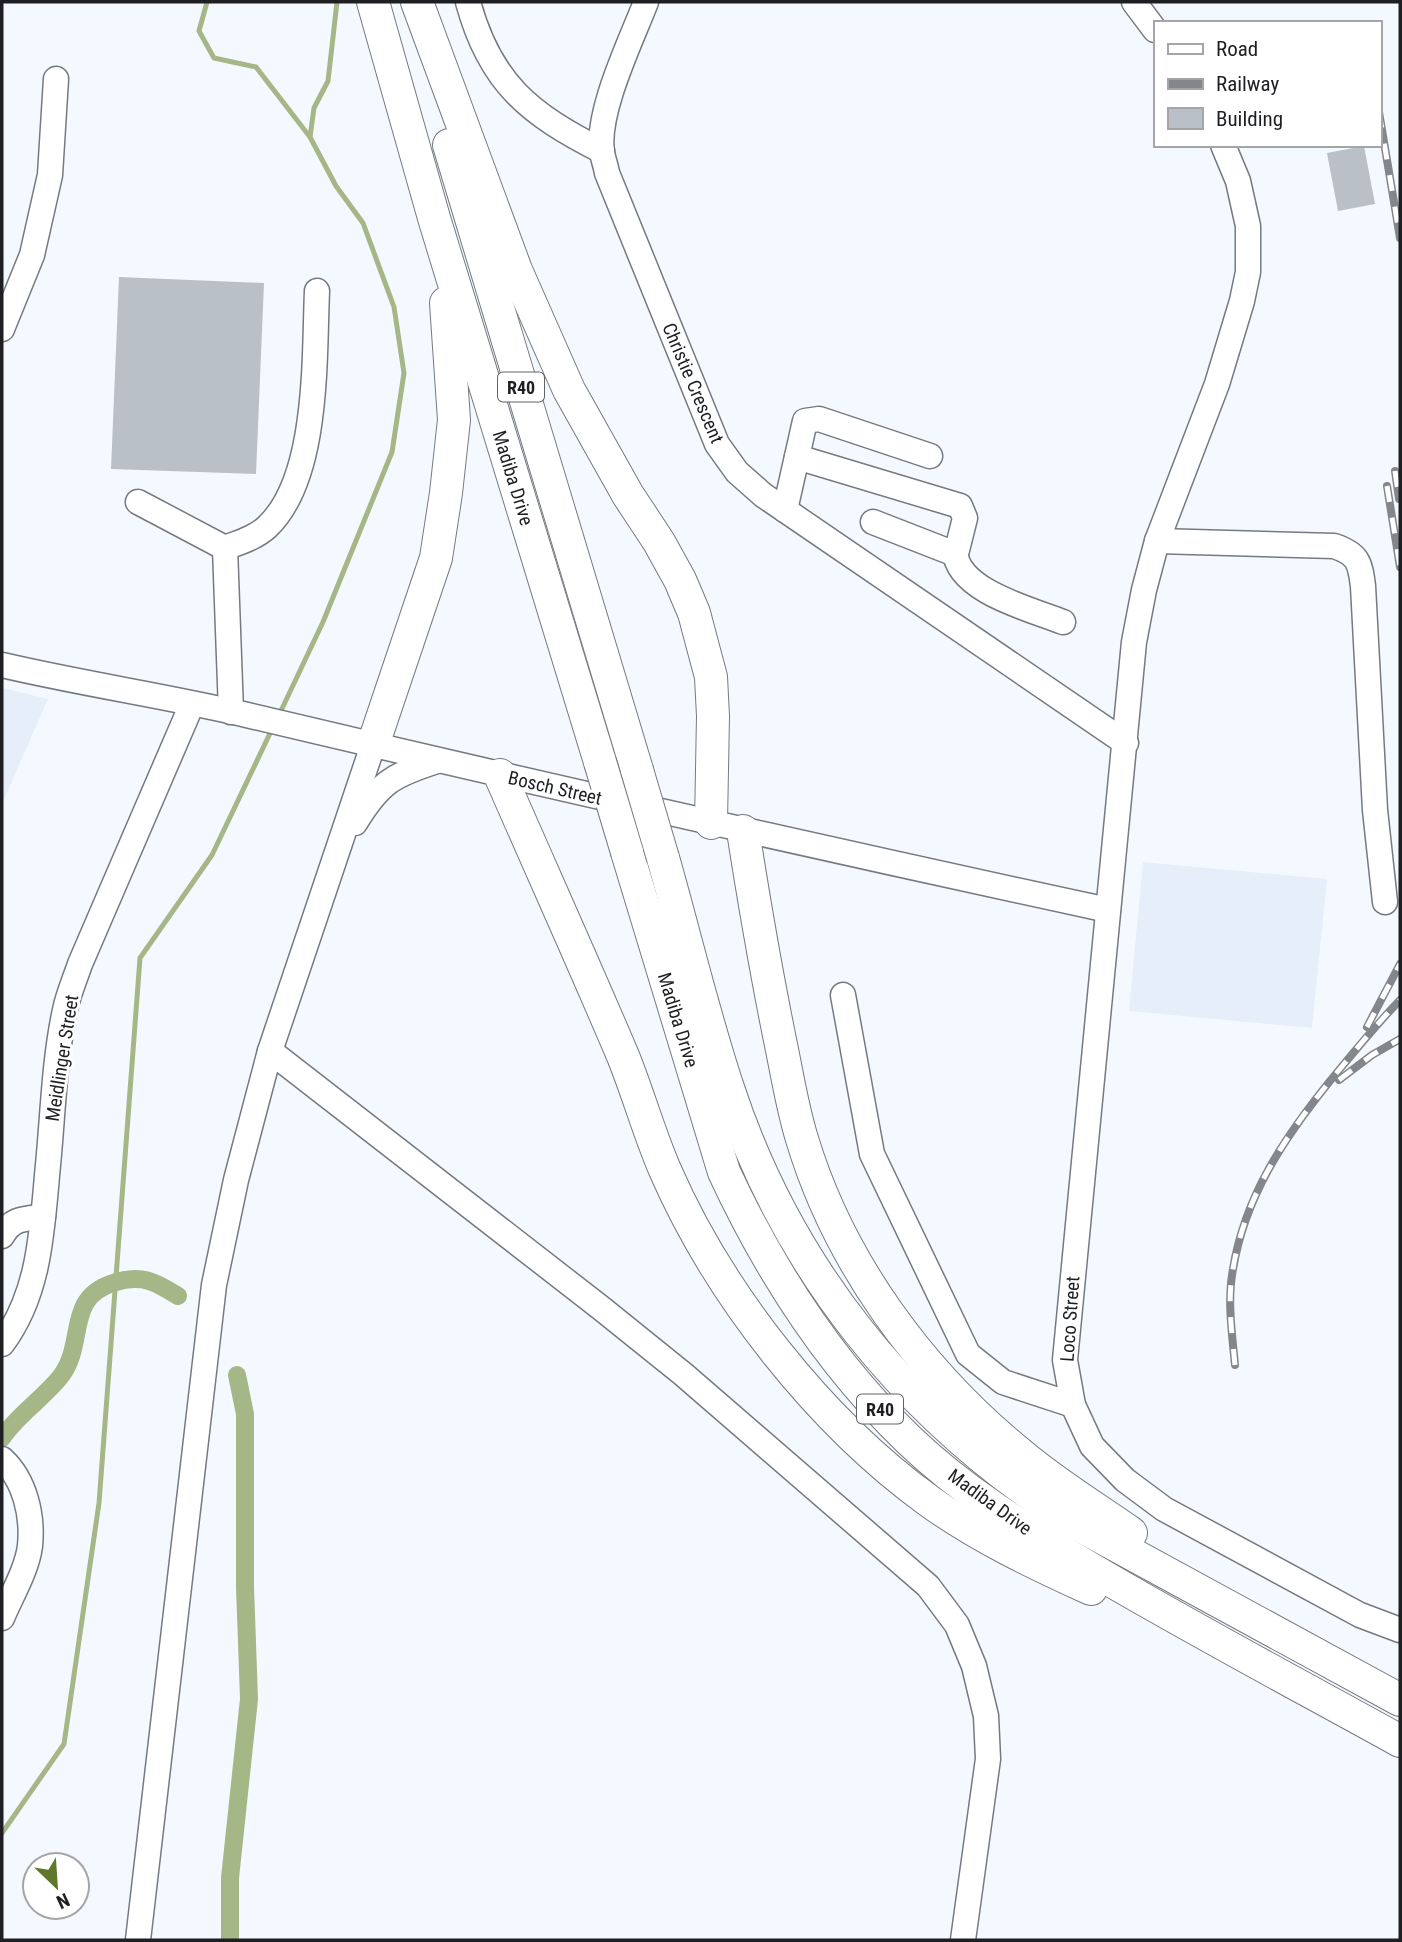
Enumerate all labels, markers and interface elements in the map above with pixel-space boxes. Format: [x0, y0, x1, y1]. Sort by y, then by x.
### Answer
legend [1154, 21, 1381, 147]
text: Road [1216, 37, 1258, 61]
text: Railway [1216, 72, 1279, 96]
text: Building [1216, 107, 1283, 131]
street label: Christie Crescent [657, 319, 729, 447]
road number: R40 [498, 372, 544, 402]
street label: Madiba Drive [488, 428, 538, 528]
street label: Bosch Street [506, 766, 604, 810]
street label: Madiba Drive [653, 970, 703, 1070]
street label: Meidlinger Street [41, 993, 83, 1123]
street label: Loco Street [1056, 1275, 1084, 1363]
road number: R40 [857, 1394, 903, 1424]
street label: Madiba Drive [944, 1464, 1036, 1540]
north arrow [21, 1851, 91, 1921]
text: N [53, 1888, 73, 1914]

